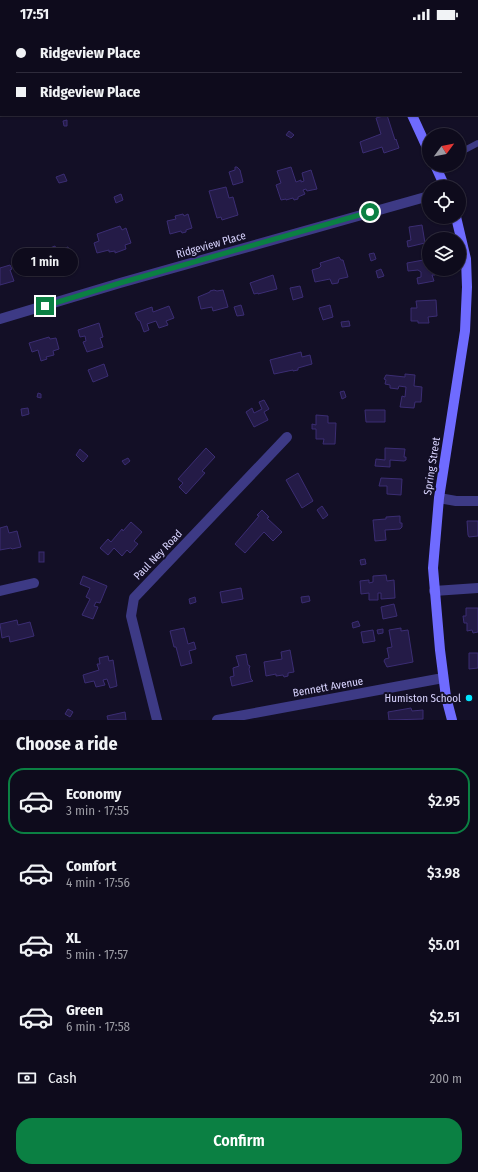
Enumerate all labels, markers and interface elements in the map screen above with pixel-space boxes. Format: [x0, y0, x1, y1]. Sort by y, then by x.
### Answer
text: 17:51 [20, 5, 49, 23]
text: Ridgeview Place [40, 44, 140, 62]
text: Ridgeview Place [40, 83, 140, 101]
north arrow [422, 128, 466, 172]
map controls [422, 128, 466, 276]
button: locate [422, 180, 466, 224]
route start [361, 203, 379, 221]
street label: Ridgeview Place [175, 229, 247, 261]
button: layers [422, 232, 466, 276]
callout: 1 min [12, 248, 78, 276]
text: 1 min [31, 254, 59, 269]
route end [36, 297, 54, 315]
street label: Spring Street [421, 436, 443, 496]
street label: Paul Ney Road [131, 527, 185, 583]
street label: Bennett Avenue [292, 674, 364, 700]
place label: Humiston School [385, 692, 461, 705]
marker: Humiston School [464, 693, 474, 703]
text: Choose a ride [16, 733, 118, 755]
icon: car [18, 783, 54, 819]
text: Economy [66, 785, 121, 803]
text: $2.95 [428, 792, 460, 810]
text: 3 min · 17:55 [66, 803, 129, 818]
icon: car [18, 855, 54, 891]
text: Comfort [66, 857, 117, 875]
text: $3.98 [427, 864, 460, 882]
text: 4 min · 17:56 [66, 875, 130, 890]
icon: car [18, 927, 54, 963]
text: XL [66, 929, 81, 947]
text: $5.01 [428, 936, 460, 954]
text: 5 min · 17:57 [66, 947, 128, 962]
icon: car [18, 999, 54, 1035]
text: Green [66, 1001, 103, 1019]
text: $2.51 [430, 1008, 460, 1026]
text: 6 min · 17:58 [66, 1019, 130, 1034]
icon: cash [16, 1067, 38, 1089]
text: Cash [48, 1069, 77, 1087]
text: 200 m [430, 1071, 462, 1086]
button: Confirm [16, 1118, 462, 1164]

